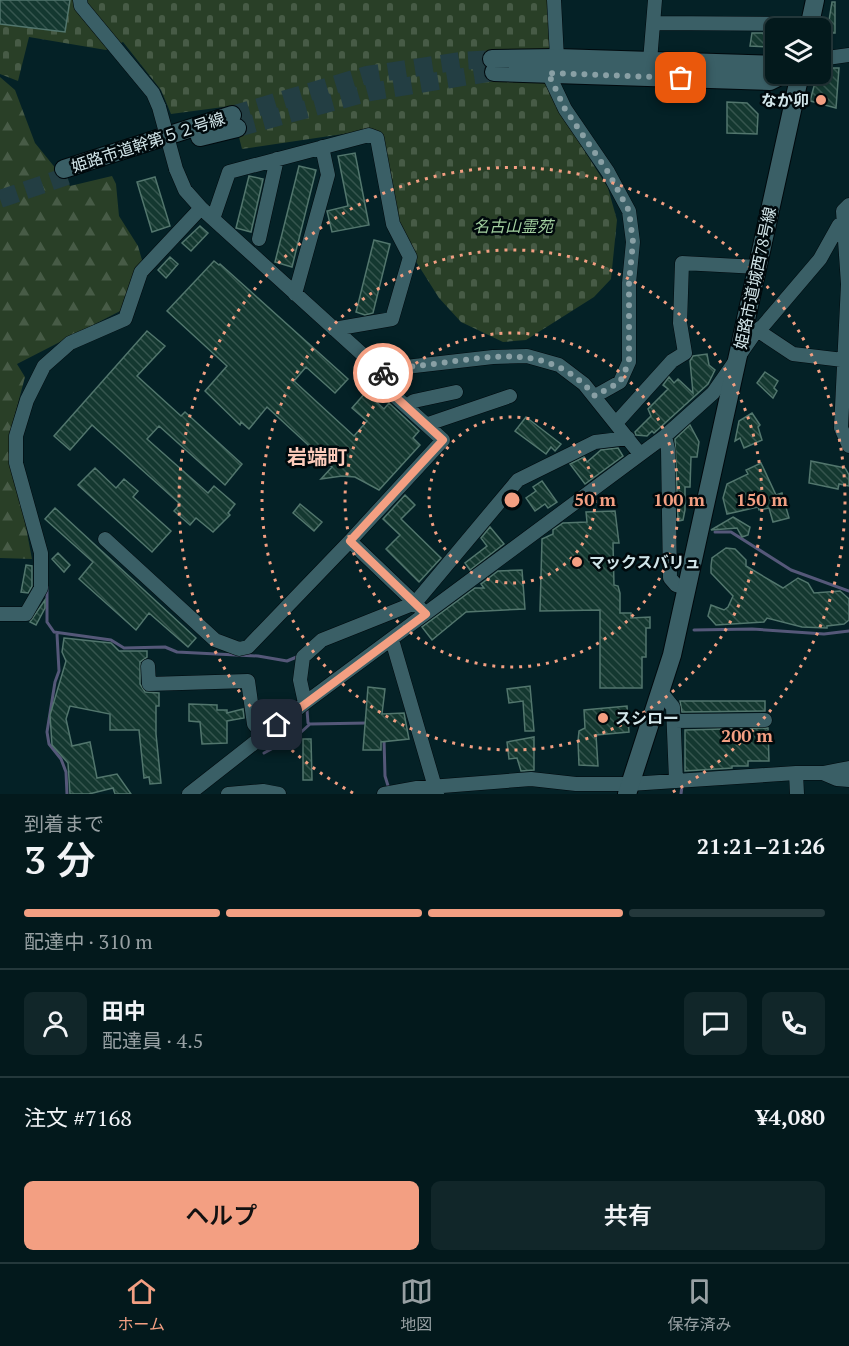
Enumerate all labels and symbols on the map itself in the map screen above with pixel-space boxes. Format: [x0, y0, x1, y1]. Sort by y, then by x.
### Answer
pin [655, 52, 706, 103]
place label: なか卯 [761, 89, 809, 111]
marker: なか卯 [814, 93, 828, 107]
street label: 姫路市道幹第５２号線 [69, 107, 227, 177]
street label: 姫路市道城西78号線 [729, 205, 781, 351]
park label: 名古山霊苑 [473, 215, 556, 237]
courier [353, 343, 413, 403]
district label: 岩端町 [287, 443, 347, 470]
text: 50 m [574, 487, 616, 511]
text: 100 m [653, 487, 705, 511]
text: 150 m [736, 487, 788, 511]
centre of rings [502, 490, 522, 510]
place label: マックスバリュ [589, 551, 701, 573]
marker: マックスバリュ [570, 555, 584, 569]
pin [251, 699, 302, 750]
place label: スシロー [615, 707, 679, 729]
marker: スシロー [596, 711, 610, 725]
text: 200 m [721, 723, 773, 747]

